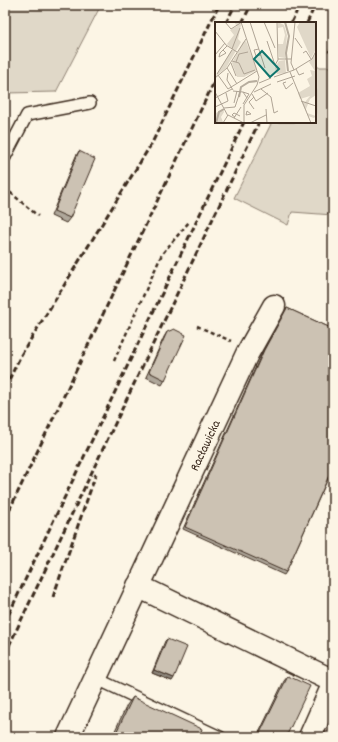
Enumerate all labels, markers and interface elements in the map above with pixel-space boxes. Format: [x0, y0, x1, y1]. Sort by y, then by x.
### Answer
inset map [215, 22, 316, 123]
street label: Racławicka [186, 417, 227, 475]

